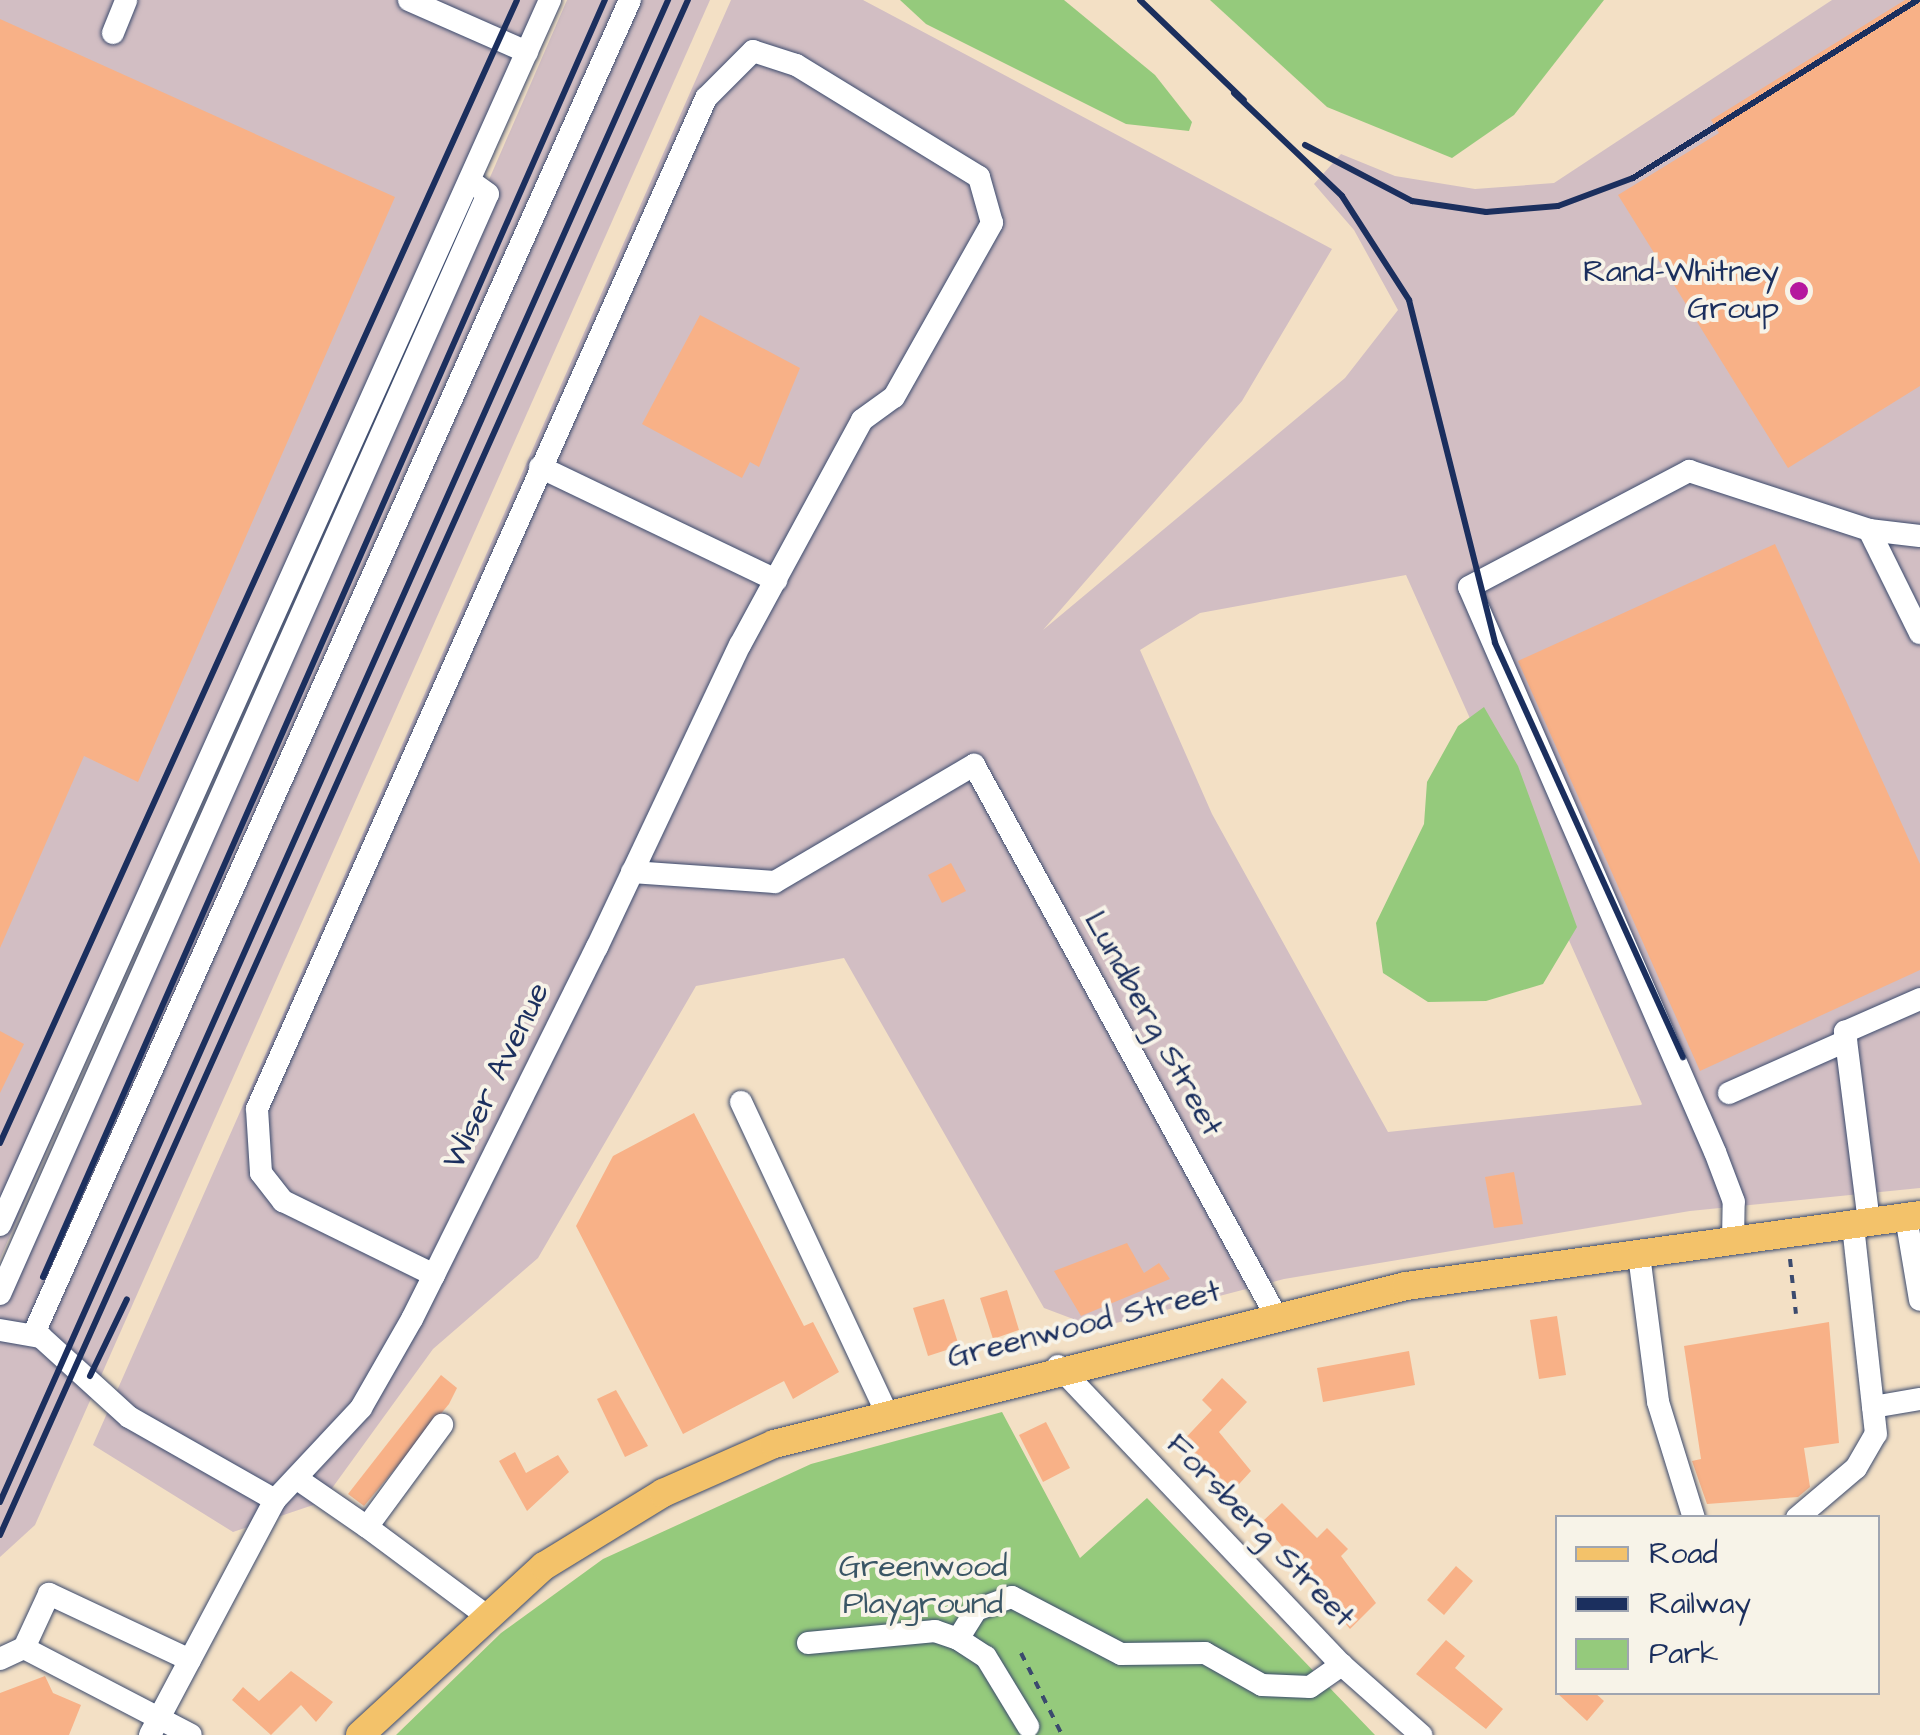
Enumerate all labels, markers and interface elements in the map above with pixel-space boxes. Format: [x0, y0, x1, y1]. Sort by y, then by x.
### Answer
place label: Rand-Whitney Group [1583, 254, 1779, 329]
marker: Rand-Whitney Group [1788, 280, 1810, 302]
street label: Lundberg Street [1075, 905, 1231, 1143]
street label: Wiser Avenue [435, 976, 559, 1176]
street label: Greenwood Street [943, 1272, 1225, 1378]
street label: Forsberg Street [1158, 1426, 1362, 1636]
legend [1555, 1515, 1880, 1695]
text: Road [1649, 1533, 1718, 1575]
park label: Greenwood Playground [839, 1549, 1007, 1624]
text: Railway [1649, 1583, 1751, 1625]
text: Park [1649, 1633, 1718, 1675]

